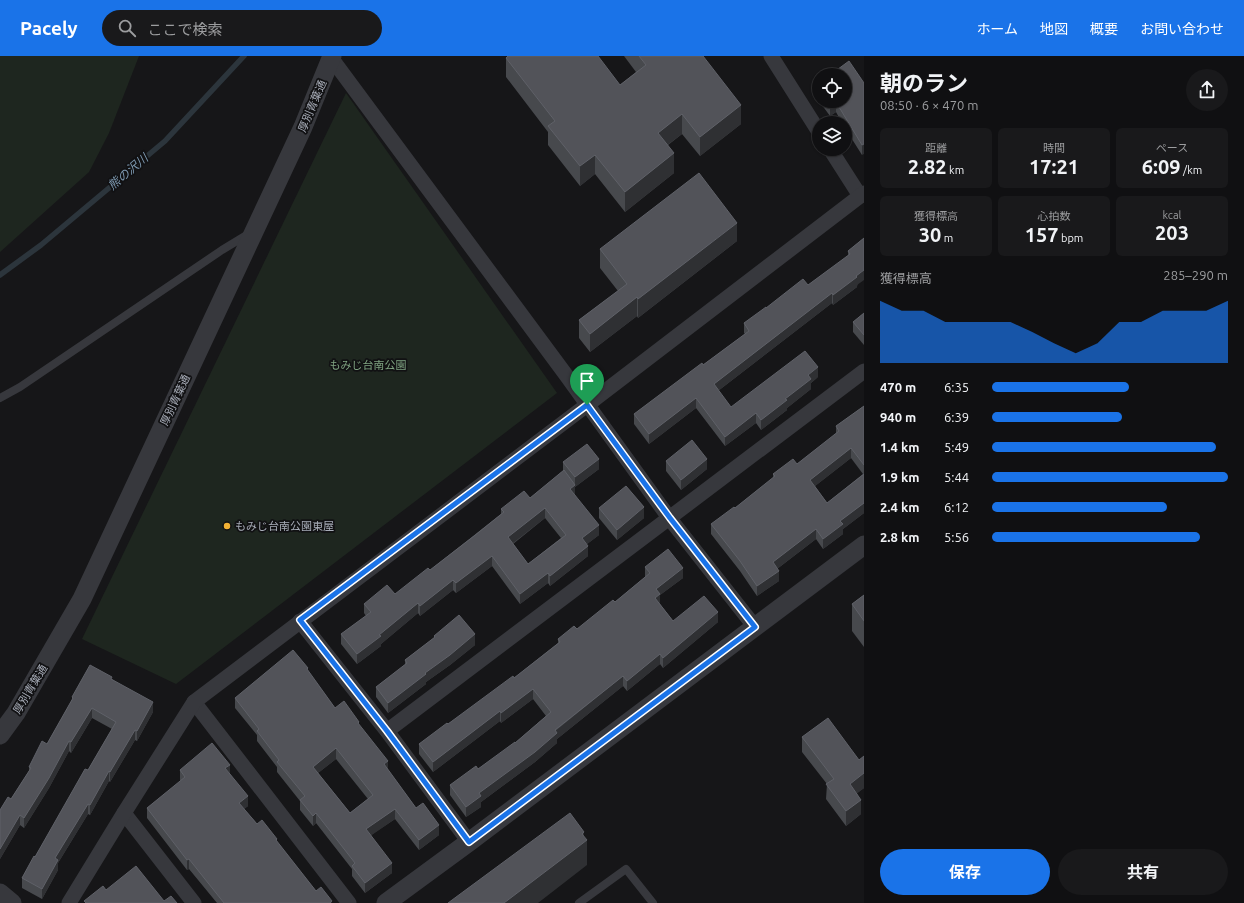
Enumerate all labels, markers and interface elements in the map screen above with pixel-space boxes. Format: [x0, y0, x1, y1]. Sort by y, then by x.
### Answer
search box [102, 10, 382, 46]
text: Pacely [20, 17, 78, 39]
icon: search [116, 17, 138, 39]
text: ここで検索 [148, 21, 223, 38]
text: ホーム [976, 21, 1018, 37]
text: 地図 [1040, 21, 1068, 37]
text: 概要 [1090, 21, 1118, 37]
text: お問い合わせ [1140, 21, 1224, 37]
map controls [812, 68, 852, 156]
button: locate [812, 68, 852, 108]
button: share [1186, 69, 1228, 111]
text: 朝のラン [880, 70, 968, 95]
street label: 厚別青葉通 [296, 78, 328, 134]
text: 08:50 · 6 × 470 m [880, 98, 979, 112]
button: layers [812, 116, 852, 156]
text: 距離 [925, 142, 947, 154]
text: 時間 [1043, 142, 1065, 154]
text: ペース [1156, 142, 1188, 154]
water label: 熊の沢川 [105, 150, 152, 192]
text: 2.82 [908, 155, 947, 178]
text: 17:21 [1029, 155, 1079, 178]
text: 6:09 [1142, 155, 1181, 178]
text: km [947, 164, 964, 176]
text: /km [1181, 164, 1202, 176]
text: kcal [1163, 209, 1182, 221]
text: 獲得標高 [914, 210, 958, 222]
text: 心拍数 [1038, 210, 1071, 222]
text: 203 [1155, 221, 1189, 244]
text: 30 [919, 223, 941, 246]
text: 157 [1025, 223, 1058, 246]
text: m [941, 232, 953, 244]
text: bpm [1058, 232, 1083, 244]
text: 285–290 m [1163, 268, 1228, 282]
text: 獲得標高 [880, 271, 932, 285]
park label: もみじ台南公園 [330, 359, 407, 371]
pin [570, 364, 604, 405]
icon: arrive [576, 370, 598, 392]
street label: 厚別青葉通 [158, 373, 192, 427]
text: 470 m [880, 380, 916, 394]
text: 6:35 [944, 380, 969, 394]
text: 940 m [880, 410, 916, 424]
text: 6:39 [944, 410, 969, 424]
text: 1.4 km [880, 440, 919, 454]
text: 5:49 [944, 440, 969, 454]
text: 1.9 km [880, 470, 919, 484]
text: 5:44 [944, 470, 969, 484]
text: 2.4 km [880, 500, 919, 514]
text: 6:12 [944, 500, 969, 514]
place label: もみじ台南公園東屋 [235, 520, 334, 532]
marker: もみじ台南公園東屋 [222, 521, 232, 531]
text: 2.8 km [880, 530, 919, 544]
text: 5:56 [944, 530, 969, 544]
street label: 厚別青葉通 [11, 662, 49, 716]
button: 保存 [880, 849, 1050, 895]
button: 共有 [1058, 849, 1228, 895]

